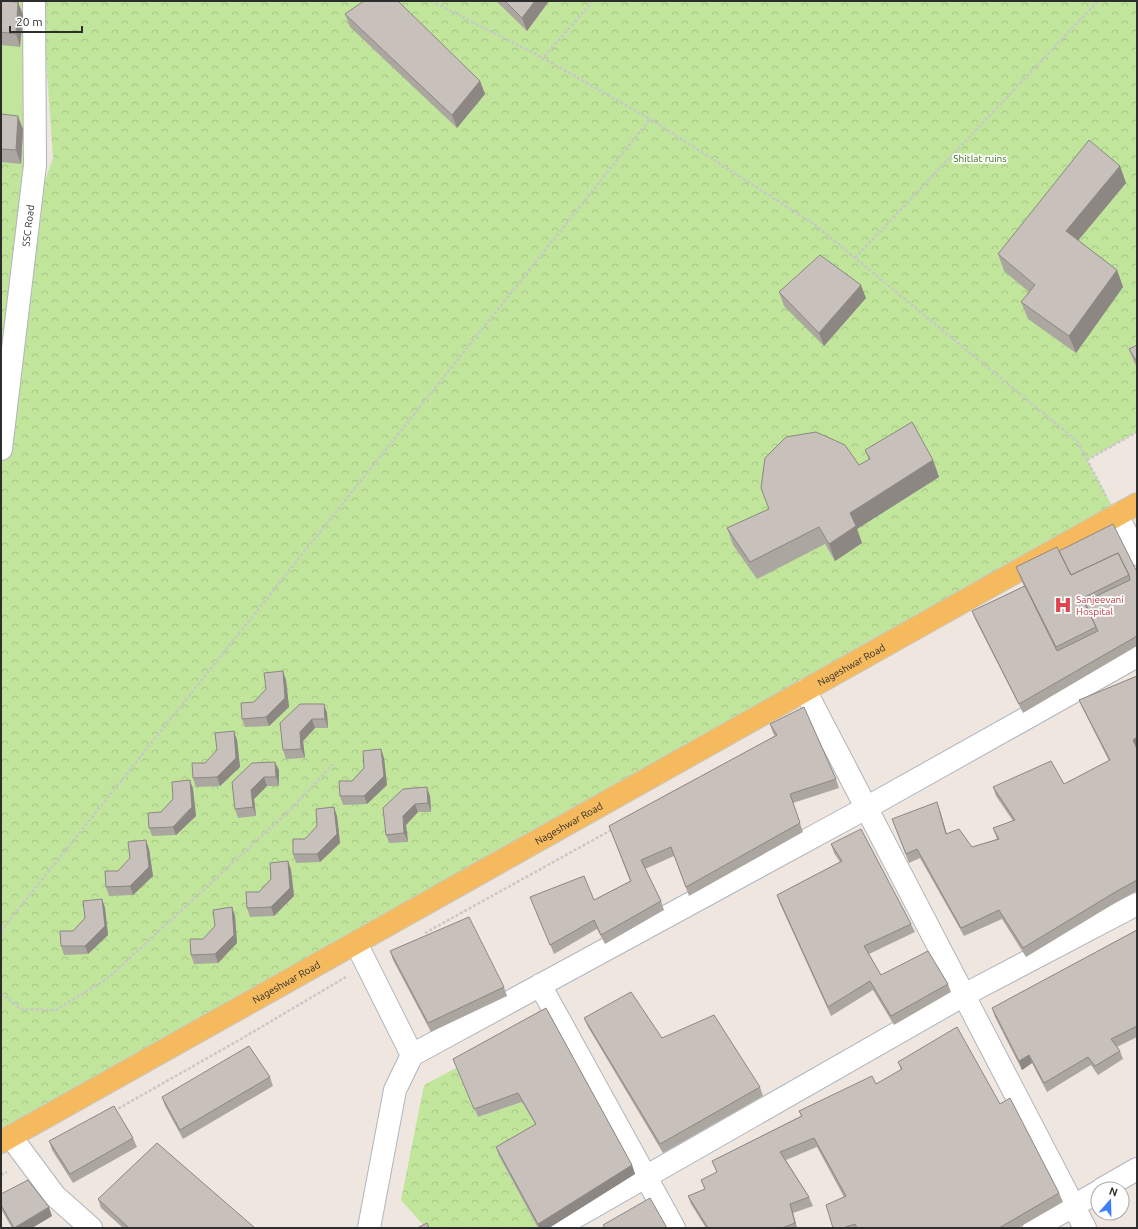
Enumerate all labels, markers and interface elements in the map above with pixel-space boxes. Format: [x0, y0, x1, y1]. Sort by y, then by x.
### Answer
scale bar [10, 8, 82, 34]
text: 20 m [16, 15, 43, 28]
park label: Shitlat ruins [953, 153, 1007, 164]
street label: SSC Road [20, 204, 36, 247]
place label: Sanjeevani Hospital [1076, 594, 1124, 617]
hospital icon: Sanjeevani Hospital [1053, 595, 1073, 615]
street label: Nageshwar Road [815, 641, 887, 688]
street label: Nageshwar Road [533, 800, 604, 847]
street label: Nageshwar Road [250, 958, 322, 1005]
north arrow [1090, 1181, 1130, 1221]
text: N [1108, 1185, 1119, 1199]

